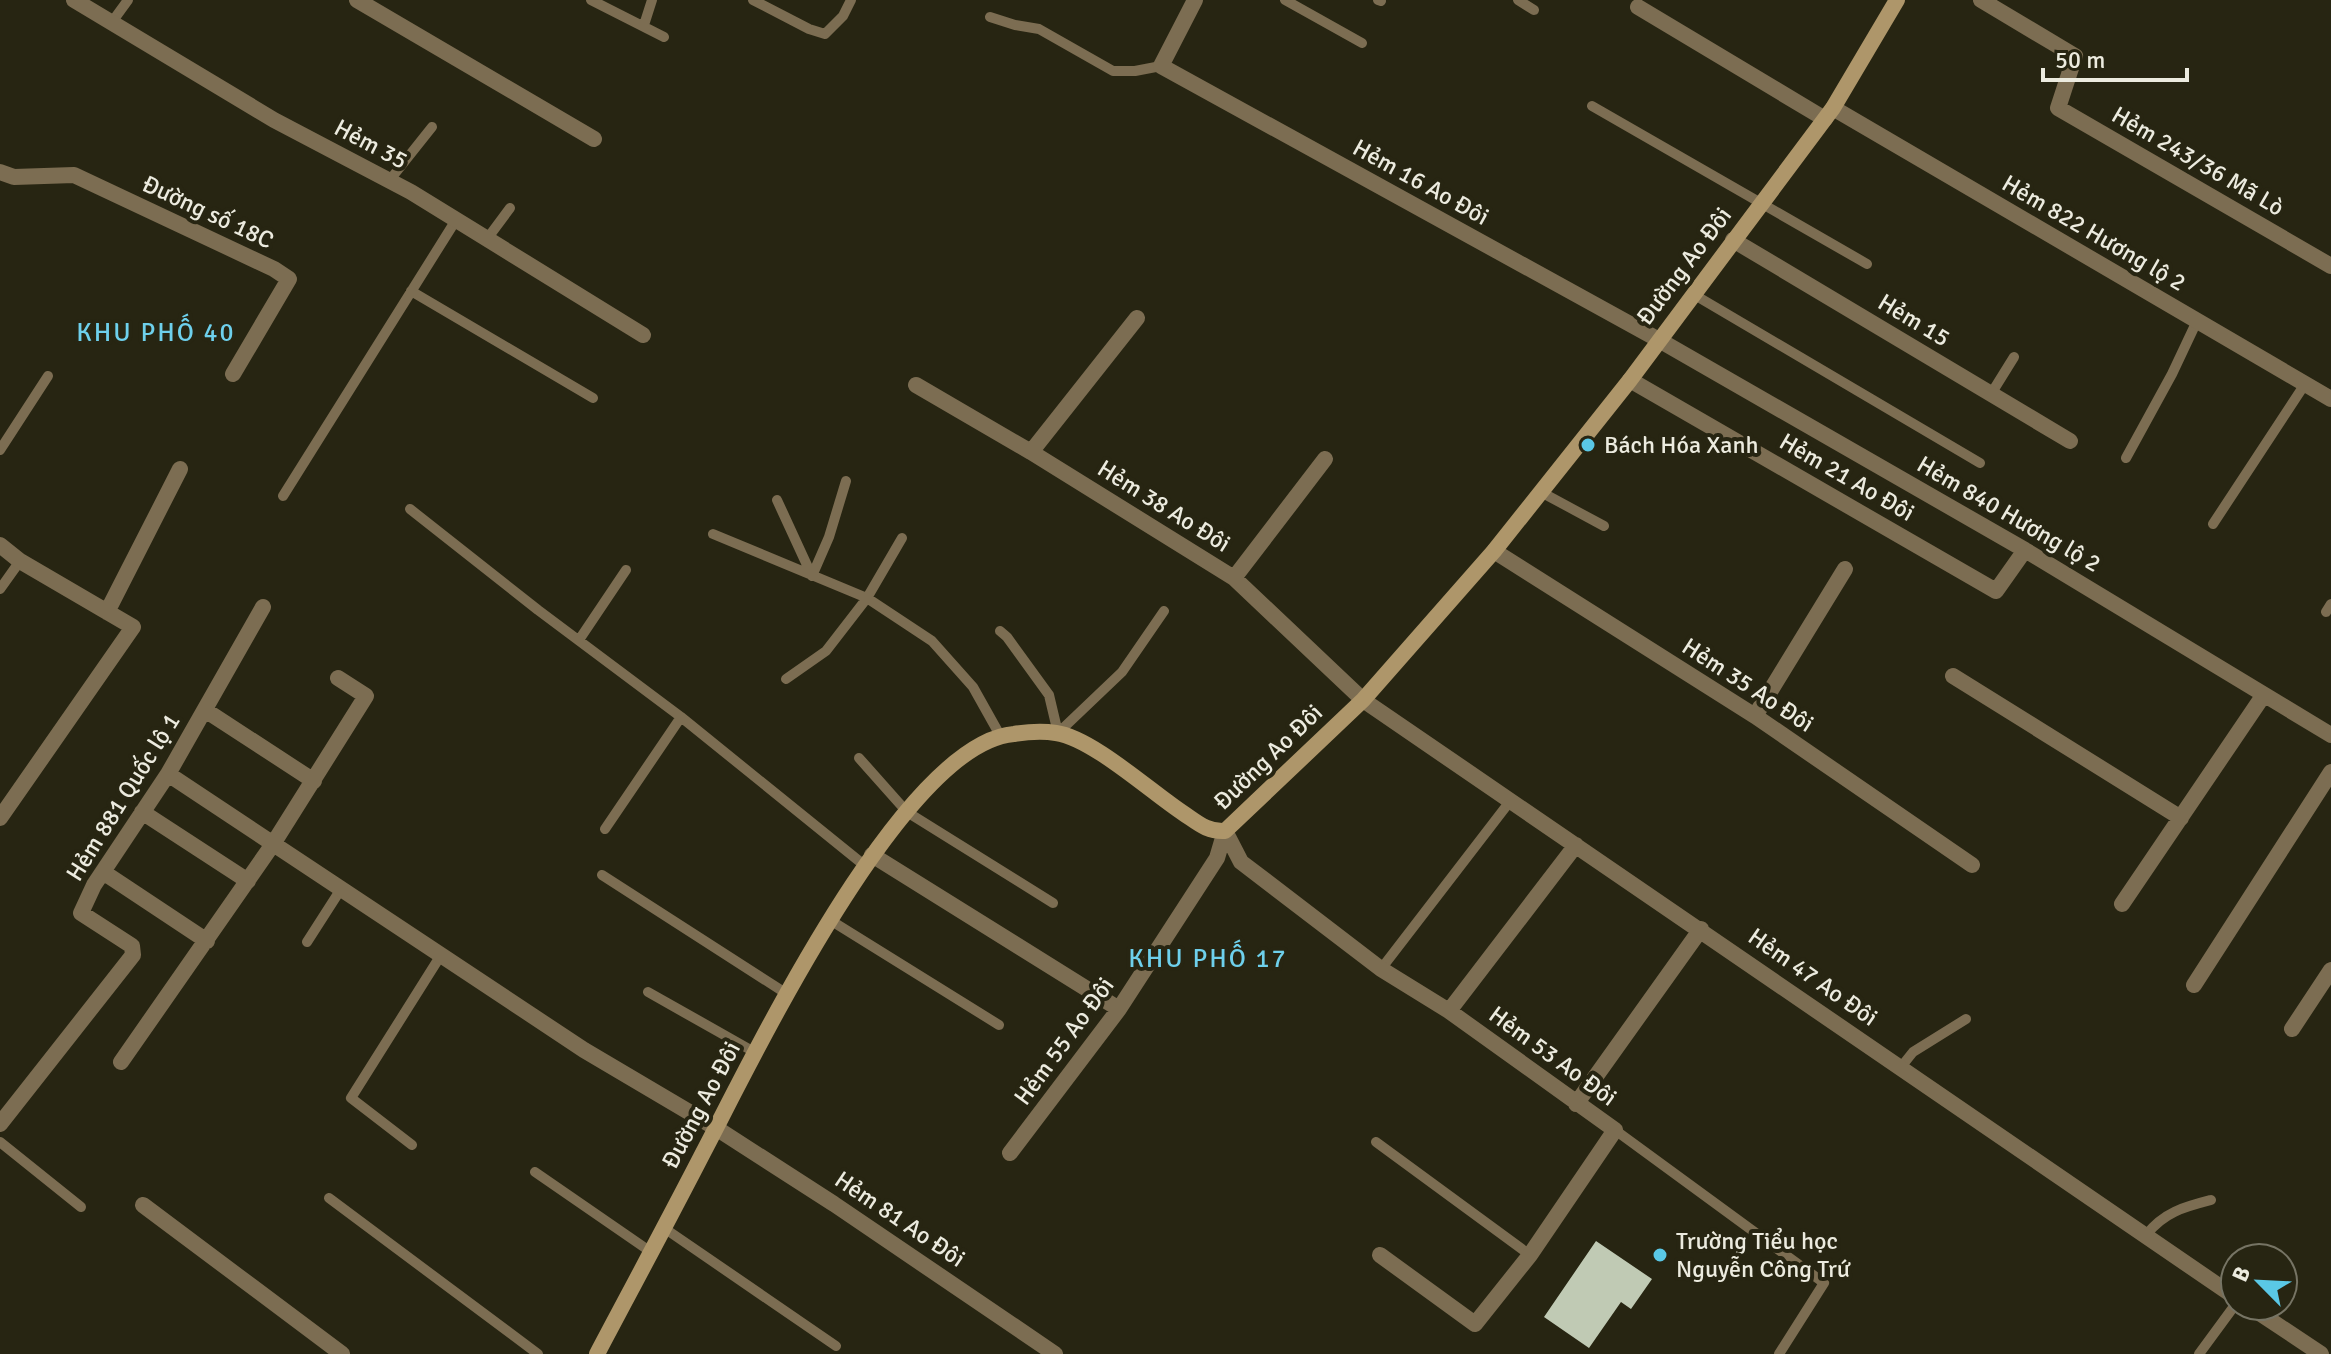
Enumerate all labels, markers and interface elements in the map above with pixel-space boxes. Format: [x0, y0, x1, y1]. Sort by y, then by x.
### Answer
scale bar [2043, 32, 2187, 82]
text: 50 m [2055, 45, 2105, 75]
street label: Hẻm 243/36 Mã Lò [2106, 99, 2290, 223]
street label: Hẻm 35 [329, 112, 413, 176]
street label: Hẻm 16 Ao Đôi [1348, 132, 1494, 232]
street label: Hẻm 822 Hương lộ 2 [1997, 168, 2191, 298]
street label: Đường số 18C [138, 169, 278, 255]
street label: Đường Ao Đôi [1630, 201, 1738, 331]
street label: Hẻm 15 [1873, 287, 1955, 353]
district label: KHU PHỐ 40 [76, 313, 236, 349]
street label: Hẻm 21 Ao Đôi [1774, 426, 1920, 528]
place label: Bách Hóa Xanh [1604, 430, 1759, 460]
marker: Bách Hóa Xanh [1579, 436, 1597, 454]
street label: Hẻm 840 Hương lộ 2 [1912, 449, 2106, 579]
street label: Hẻm 38 Ao Đôi [1092, 453, 1236, 559]
street label: Hẻm 35 Ao Đôi [1677, 631, 1819, 739]
street label: Đường Ao Đôi [1207, 698, 1329, 816]
street label: Hẻm 881 Quốc lộ 1 [59, 708, 187, 886]
street label: Hẻm 47 Ao Đôi [1743, 921, 1883, 1033]
district label: KHU PHỐ 17 [1128, 939, 1288, 975]
street label: Hẻm 55 Ao Đôi [1007, 971, 1121, 1111]
street label: Hẻm 53 Ao Đôi [1483, 999, 1623, 1113]
street label: Đường Ao Đôi [655, 1036, 747, 1174]
street label: Hẻm 81 Ao Đôi [829, 1164, 971, 1274]
place label: Trường Tiểu học Nguyễn Công Trứ [1676, 1226, 1851, 1284]
north arrow [2219, 1242, 2299, 1322]
marker: Trường Tiểu học Nguyễn Công Trứ [1651, 1246, 1669, 1264]
text: B [2226, 1262, 2256, 1286]

